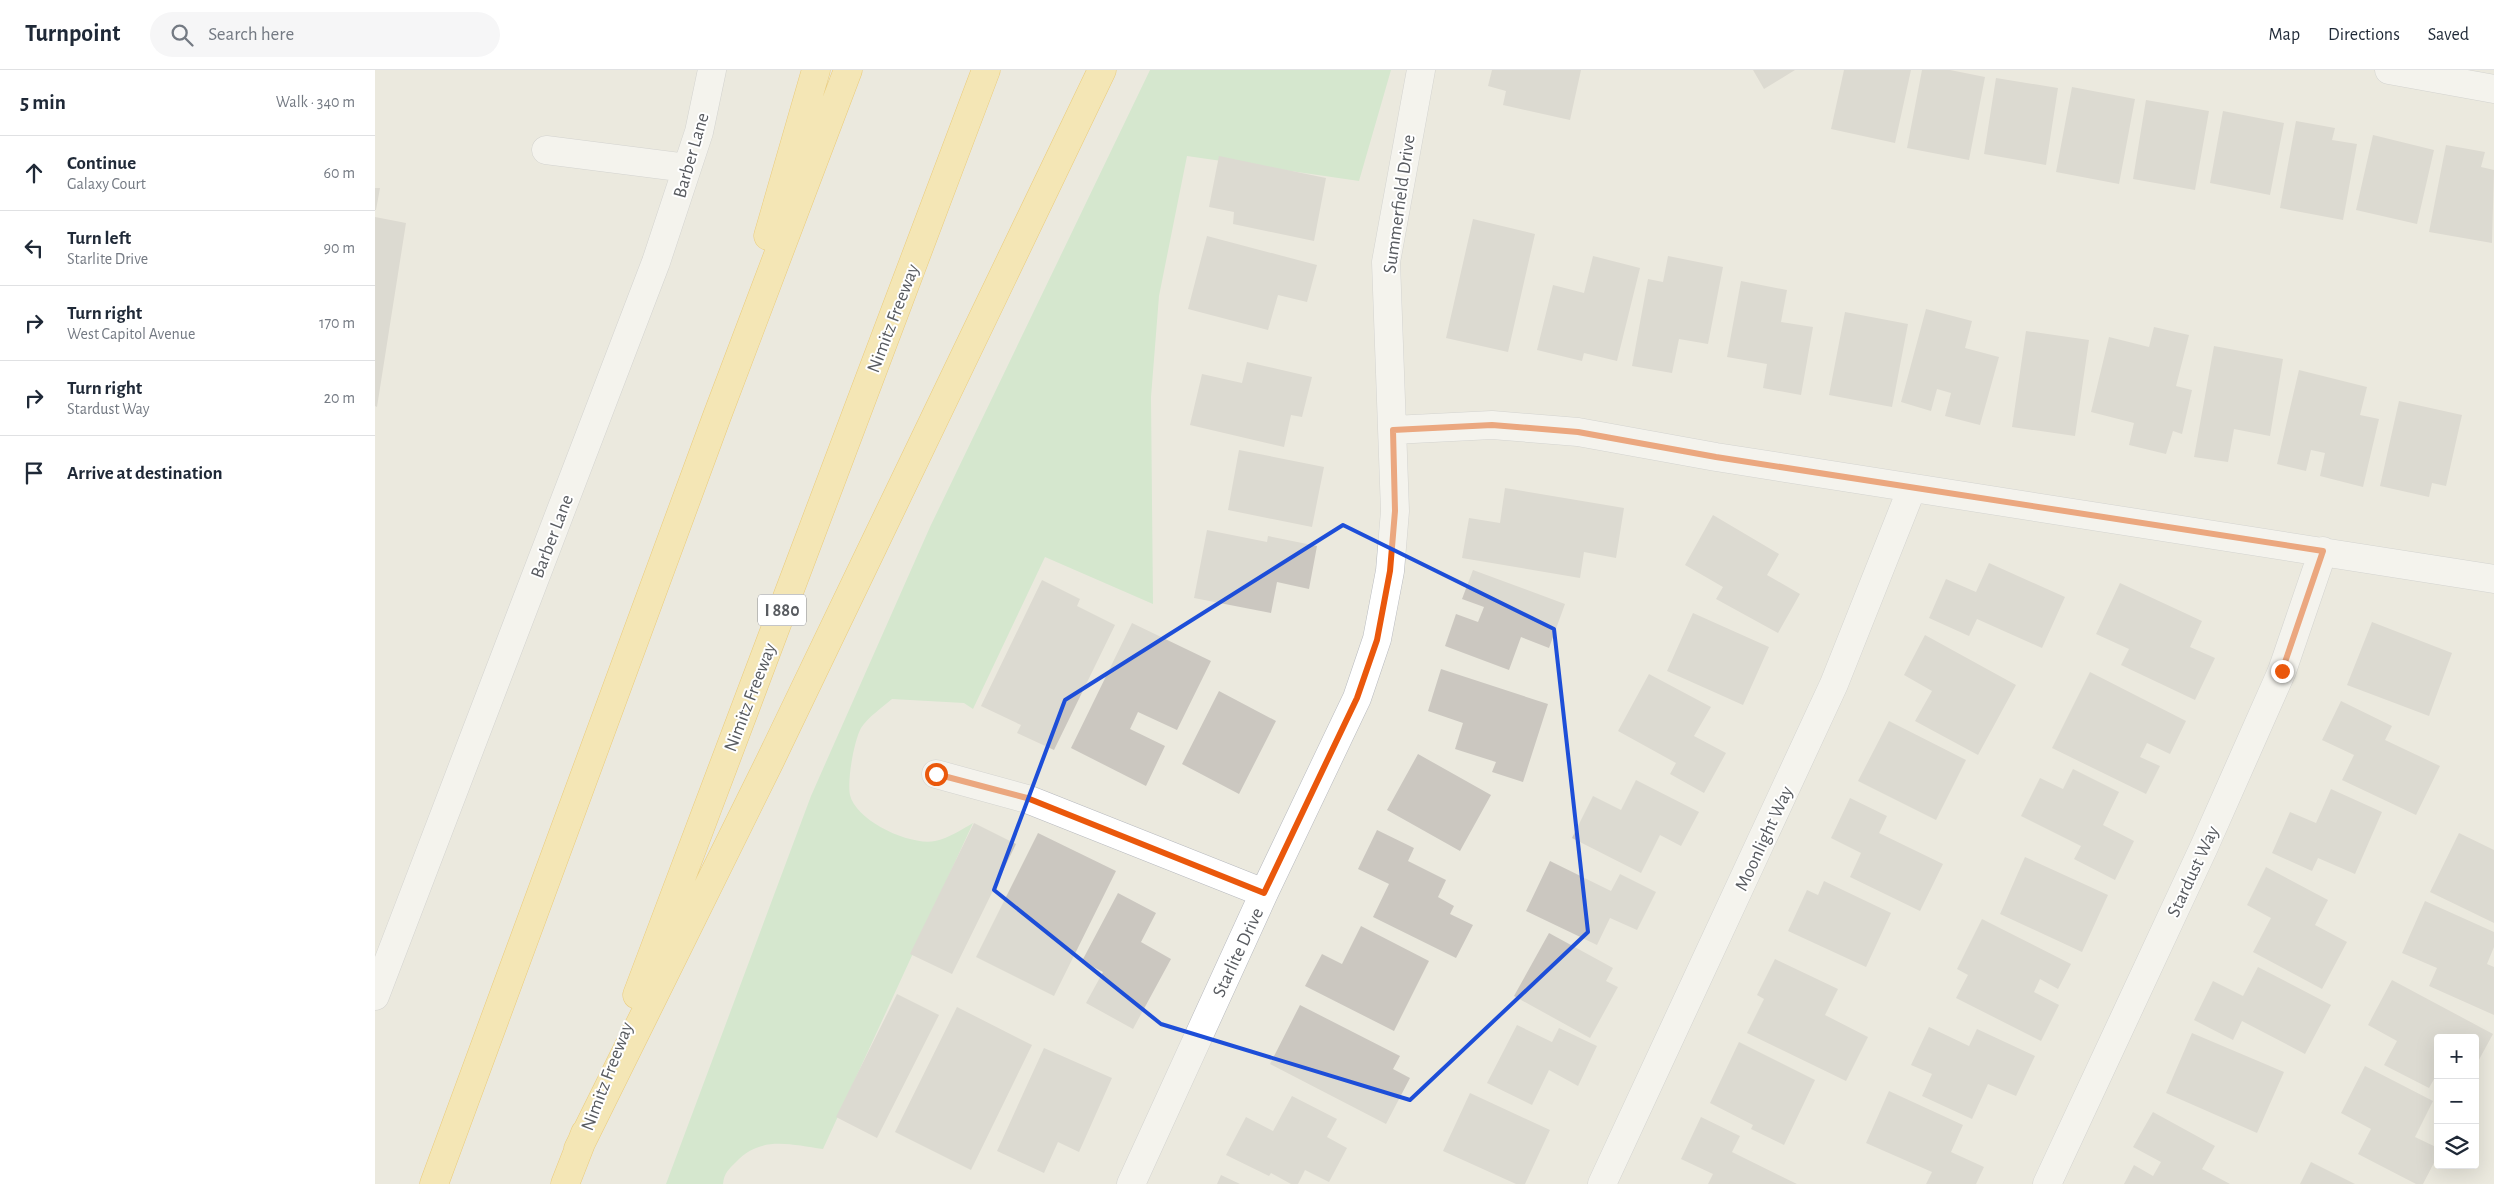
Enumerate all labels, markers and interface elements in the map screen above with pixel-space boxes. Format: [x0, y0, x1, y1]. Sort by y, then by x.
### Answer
search box [150, 12, 500, 57]
icon: search [168, 21, 196, 49]
text: Turnpoint [25, 22, 120, 46]
text: Search here [208, 25, 294, 44]
text: Map [2269, 26, 2300, 44]
text: Directions [2328, 26, 2400, 44]
text: Saved [2428, 26, 2469, 44]
text: 5 min [20, 92, 66, 113]
text: Walk · 340 m [276, 94, 355, 110]
street label: Barber Lane [670, 111, 713, 200]
street label: Summerfield Drive [1380, 134, 1419, 275]
text: Continue [67, 154, 136, 173]
icon: ahead [20, 159, 48, 187]
text: 60 m [324, 165, 355, 181]
text: Galaxy Court [67, 176, 146, 192]
text: Turn left [67, 229, 131, 248]
icon: left [20, 234, 48, 262]
text: 90 m [324, 240, 355, 256]
text: Starlite Drive [67, 251, 148, 267]
street label: Nimitz Freeway [864, 262, 923, 375]
text: Turn right [67, 304, 142, 323]
icon: right [20, 309, 48, 337]
text: 170 m [319, 315, 355, 331]
text: West Capitol Avenue [67, 326, 195, 342]
text: Turn right [67, 379, 142, 398]
icon: right [20, 384, 48, 412]
text: 20 m [324, 390, 355, 406]
text: Stardust Way [67, 401, 150, 417]
icon: arrive [20, 459, 48, 487]
text: Arrive at destination [67, 464, 223, 483]
street label: Barber Lane [528, 492, 577, 581]
road number: I 880 [758, 594, 806, 626]
street label: Nimitz Freeway [721, 641, 780, 754]
route end [2271, 660, 2294, 683]
route start [925, 763, 948, 786]
street label: Moonlight Way [1732, 783, 1797, 894]
street label: Stardust Way [2164, 823, 2223, 920]
street label: Starlite Drive [1209, 905, 1267, 1000]
street label: Nimitz Freeway [578, 1020, 637, 1133]
map controls [2434, 1034, 2479, 1169]
button: + [2434, 1034, 2479, 1079]
button: − [2434, 1079, 2479, 1124]
button: layers [2434, 1124, 2479, 1169]

